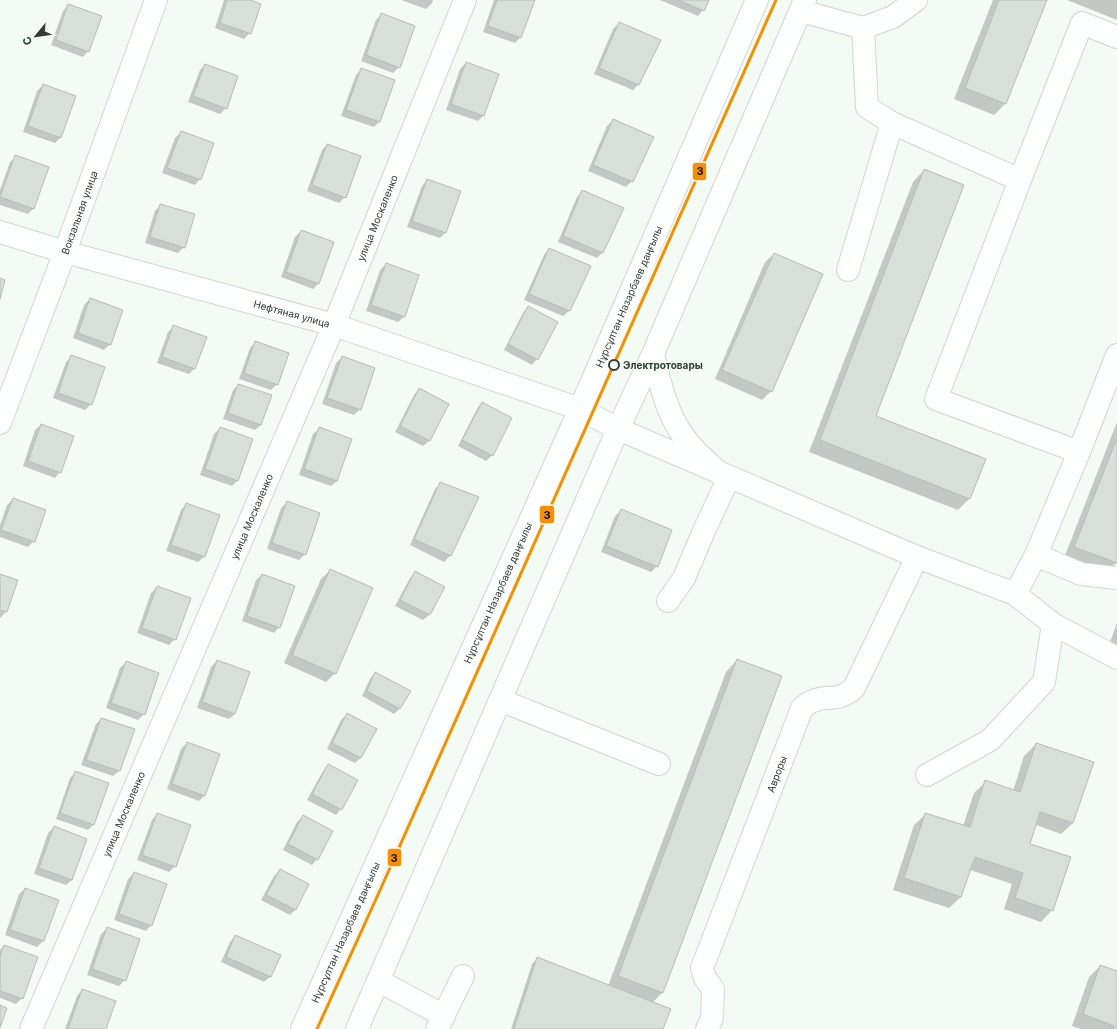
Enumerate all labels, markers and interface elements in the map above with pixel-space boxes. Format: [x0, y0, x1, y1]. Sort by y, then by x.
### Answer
north arrow [16, 16, 56, 56]
text: С [19, 34, 35, 48]
line badge: 3 [692, 162, 707, 181]
text: 3 [696, 164, 704, 178]
street label: Вокзальная улица [59, 169, 100, 256]
street label: улица Москаленко [354, 173, 400, 263]
street label: Нұрсұлтан Назарбаев даңғылы [593, 224, 665, 369]
street label: Нефтяная улица [252, 297, 331, 330]
marker: Электротовары [608, 359, 620, 371]
place label: Электротовары [623, 359, 703, 371]
street label: улица Москаленко [228, 472, 275, 561]
line badge: 3 [539, 505, 555, 524]
text: 3 [543, 508, 551, 522]
street label: Нұрсұлтан Назарбаев даңғылы [461, 521, 534, 665]
street label: Авроры [764, 754, 789, 794]
street label: улица Москаленко [100, 770, 147, 859]
line badge: 3 [387, 848, 402, 867]
text: 3 [390, 851, 398, 865]
street label: Нұрсұлтан Назарбаев даңғылы [309, 860, 382, 1005]

